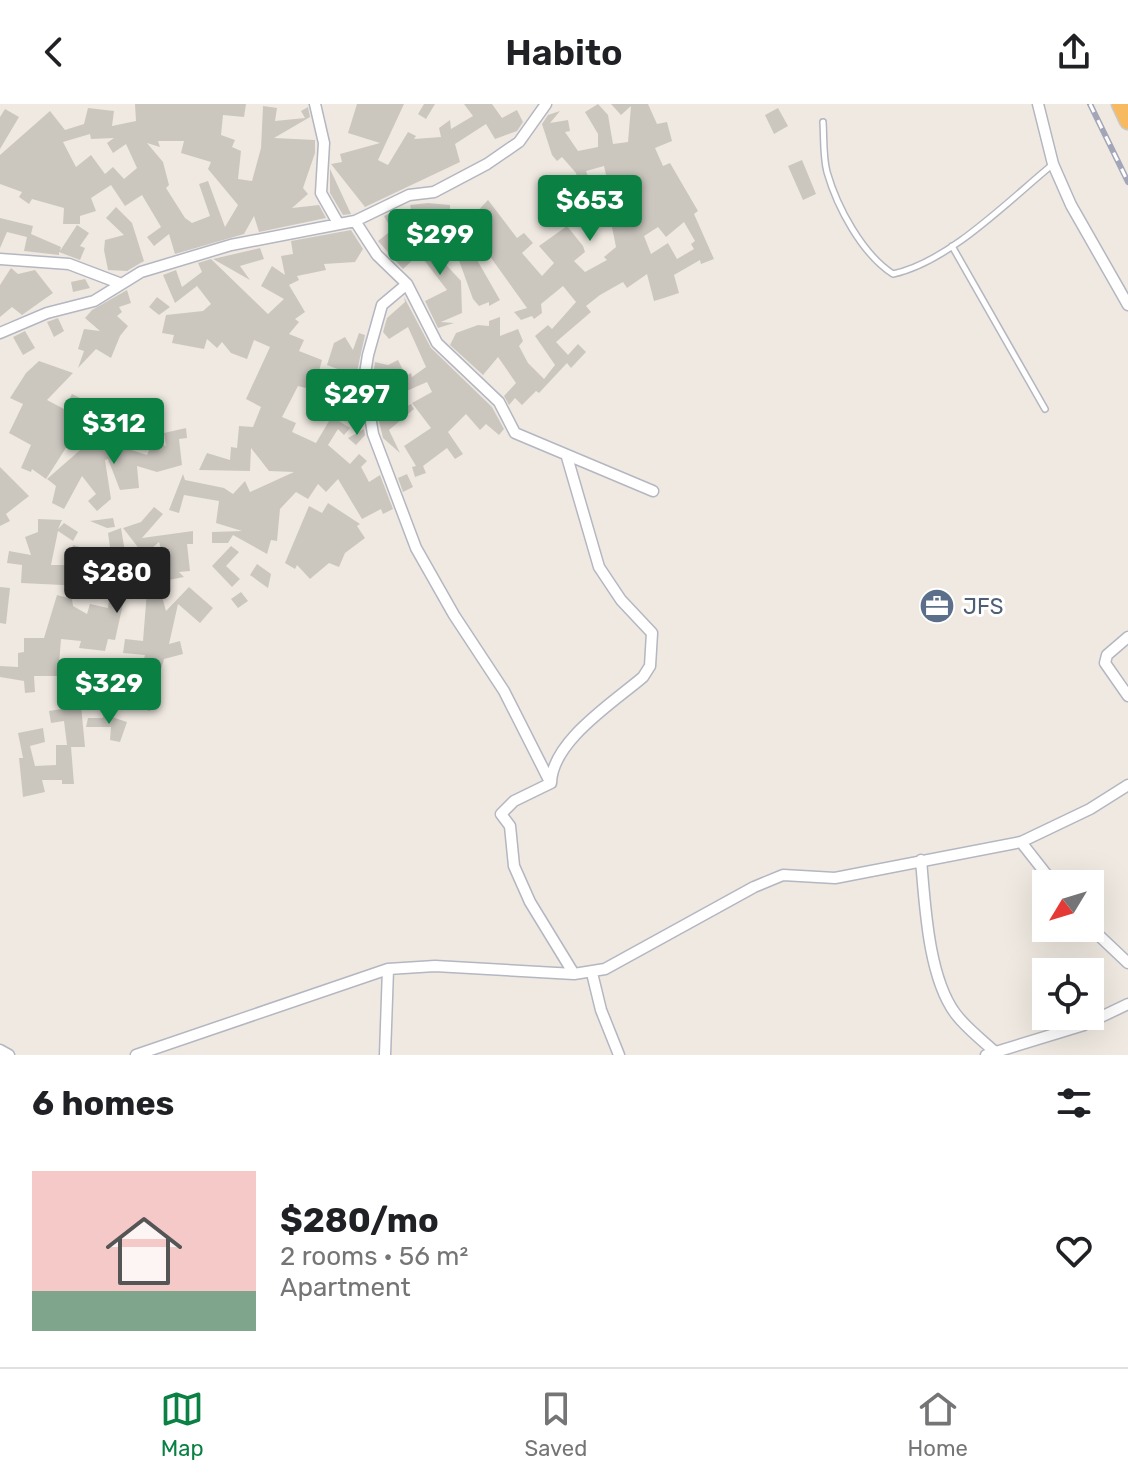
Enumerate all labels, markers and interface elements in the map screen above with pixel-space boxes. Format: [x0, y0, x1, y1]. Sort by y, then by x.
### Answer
icon: back [32, 30, 76, 74]
icon: share [1052, 30, 1096, 74]
text: Habito [505, 31, 623, 74]
pin: $653 [543, 175, 637, 243]
text: $653 [556, 185, 624, 216]
pin: $299 [393, 209, 487, 277]
text: $299 [406, 219, 474, 250]
pin: $297 [310, 369, 404, 437]
text: $297 [324, 379, 390, 410]
pin: $312 [67, 398, 161, 466]
text: $312 [82, 408, 146, 439]
pin: $280 [70, 547, 164, 615]
text: $280 [82, 557, 152, 588]
office icon: JFS [918, 587, 956, 625]
place label: JFS [963, 593, 1003, 620]
pin: $329 [62, 658, 156, 726]
text: $329 [75, 668, 143, 699]
north arrow [1032, 870, 1104, 942]
map controls [1032, 870, 1104, 1030]
button: locate [1032, 958, 1104, 1030]
icon: filters [1052, 1081, 1096, 1125]
text: 6 homes [32, 1083, 174, 1124]
text: $280/mo [280, 1200, 439, 1241]
icon: home [96, 1203, 192, 1299]
icon: heart [1052, 1229, 1096, 1273]
text: 2 rooms · 56 m² [280, 1241, 468, 1272]
text: Apartment [280, 1272, 411, 1303]
tab: Map [160, 1387, 204, 1462]
tab: Saved [524, 1387, 587, 1462]
tab: Home [908, 1387, 968, 1462]

